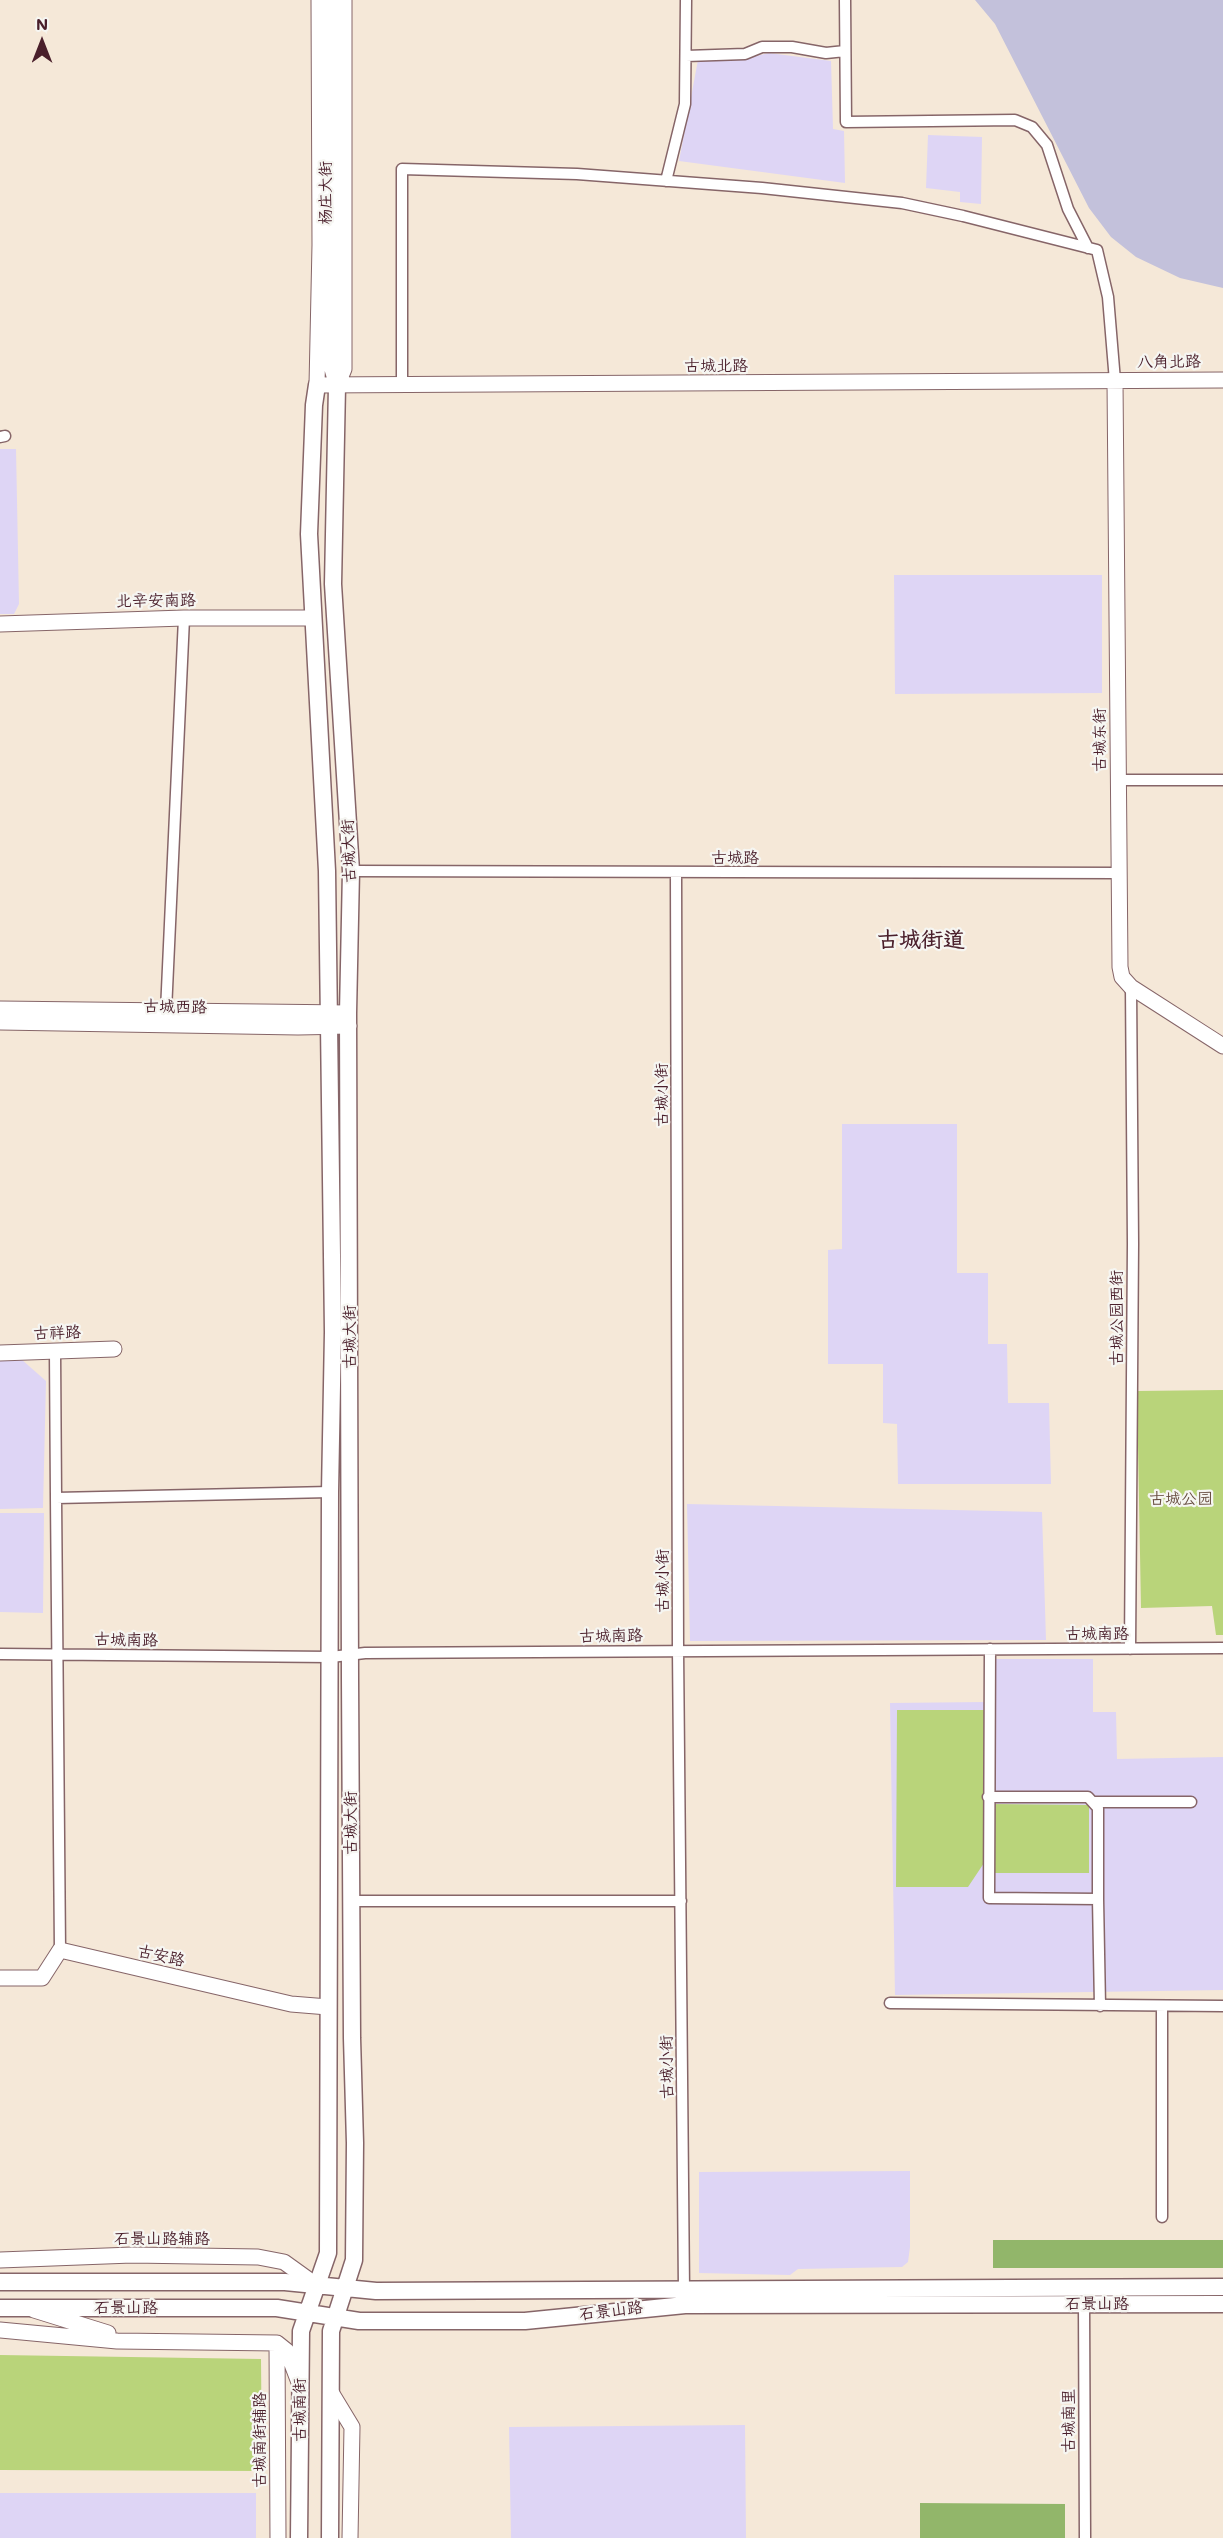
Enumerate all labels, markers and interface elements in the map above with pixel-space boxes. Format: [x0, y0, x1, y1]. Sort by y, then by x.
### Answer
north arrow [12, 12, 72, 72]
text: N [36, 13, 48, 34]
street label: 杨庄大街 [316, 161, 336, 225]
street label: 八角北路 [1137, 352, 1201, 372]
street label: 古城北路 [684, 356, 748, 376]
street label: 北辛安南路 [116, 591, 196, 611]
street label: 古城东街 [1090, 708, 1110, 772]
street label: 古城大街 [338, 819, 360, 883]
street label: 古城路 [711, 848, 759, 868]
district label: 古城街道 [877, 927, 965, 953]
street label: 古城西路 [143, 997, 207, 1017]
street label: 古城小街 [652, 1063, 672, 1127]
street label: 古城公园西街 [1107, 1270, 1127, 1366]
street label: 古城大街 [340, 1305, 360, 1369]
street label: 古祥路 [33, 1323, 81, 1343]
park label: 古城公园 [1149, 1489, 1213, 1509]
street label: 古城小街 [653, 1549, 673, 1613]
street label: 古城南路 [1065, 1624, 1129, 1644]
street label: 古城南路 [579, 1626, 643, 1646]
street label: 古城南路 [94, 1630, 158, 1650]
street label: 古城大街 [341, 1791, 361, 1855]
street label: 古安路 [135, 1941, 187, 1971]
street label: 古城小街 [657, 2035, 677, 2099]
street label: 石景山路辅路 [114, 2229, 210, 2249]
street label: 石景山路 [1065, 2294, 1129, 2314]
street label: 石景山路 [94, 2298, 158, 2318]
street label: 石景山路 [578, 2298, 644, 2324]
street label: 古城南街 [290, 2378, 310, 2442]
street label: 古城南里 [1059, 2389, 1079, 2453]
street label: 古城南街辅路 [250, 2392, 270, 2488]

